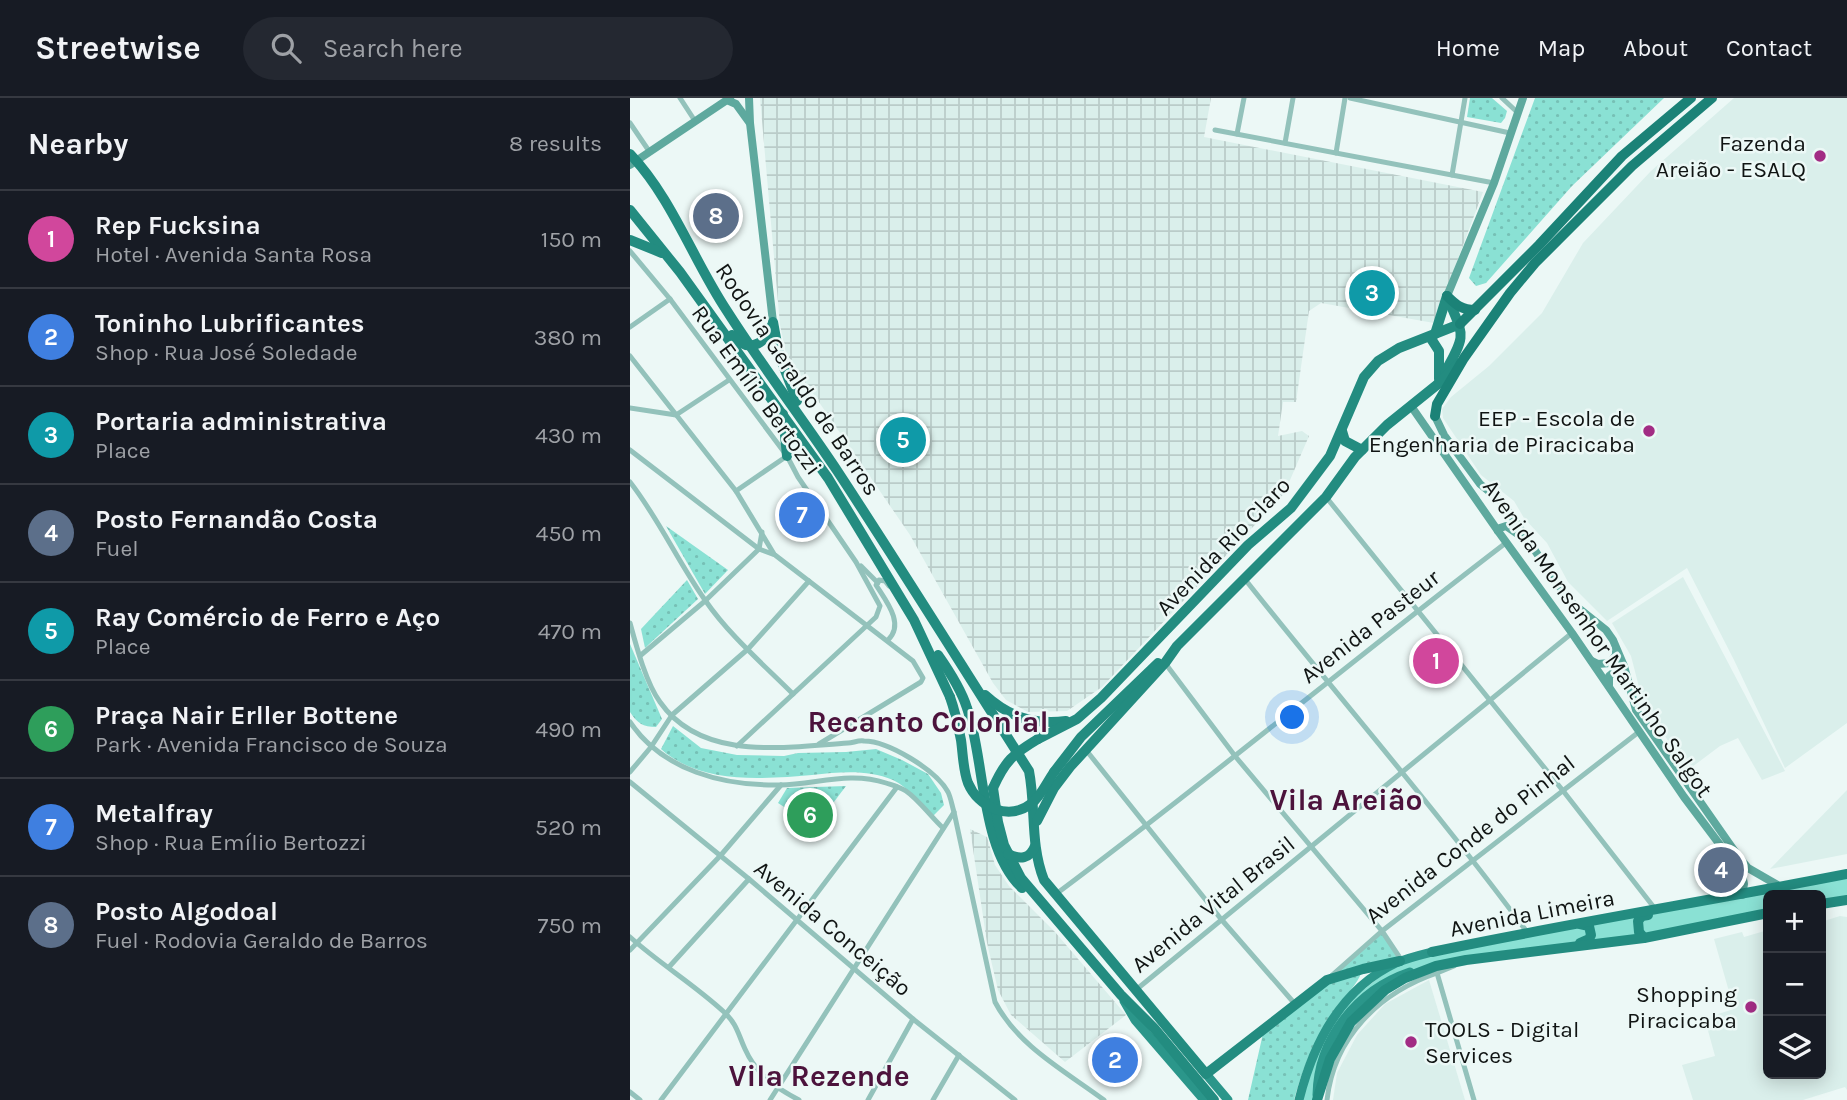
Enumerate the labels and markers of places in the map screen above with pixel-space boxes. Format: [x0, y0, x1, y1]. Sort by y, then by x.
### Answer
place label: Fazenda Areião - ESALQ [1656, 130, 1806, 183]
marker: Fazenda Areião - ESALQ [1812, 148, 1828, 164]
pin: 8 [693, 190, 739, 242]
pin: 3 [1349, 267, 1395, 319]
place label: EEP - Escola de Engenharia de Piracicaba [1369, 405, 1635, 458]
pin: 5 [880, 414, 926, 466]
marker: EEP - Escola de Engenharia de Piracicaba [1641, 423, 1657, 439]
pin: 7 [779, 489, 825, 541]
pin: 1 [1413, 635, 1459, 687]
pin: 6 [787, 789, 833, 841]
pin: 4 [1698, 844, 1744, 896]
place label: Shopping Piracicaba [1627, 981, 1737, 1034]
marker: Shopping Piracicaba [1743, 999, 1759, 1015]
place label: TOOLS - Digital Services [1425, 1016, 1579, 1069]
pin: 2 [1092, 1034, 1138, 1086]
marker: TOOLS - Digital Services [1403, 1034, 1419, 1050]

